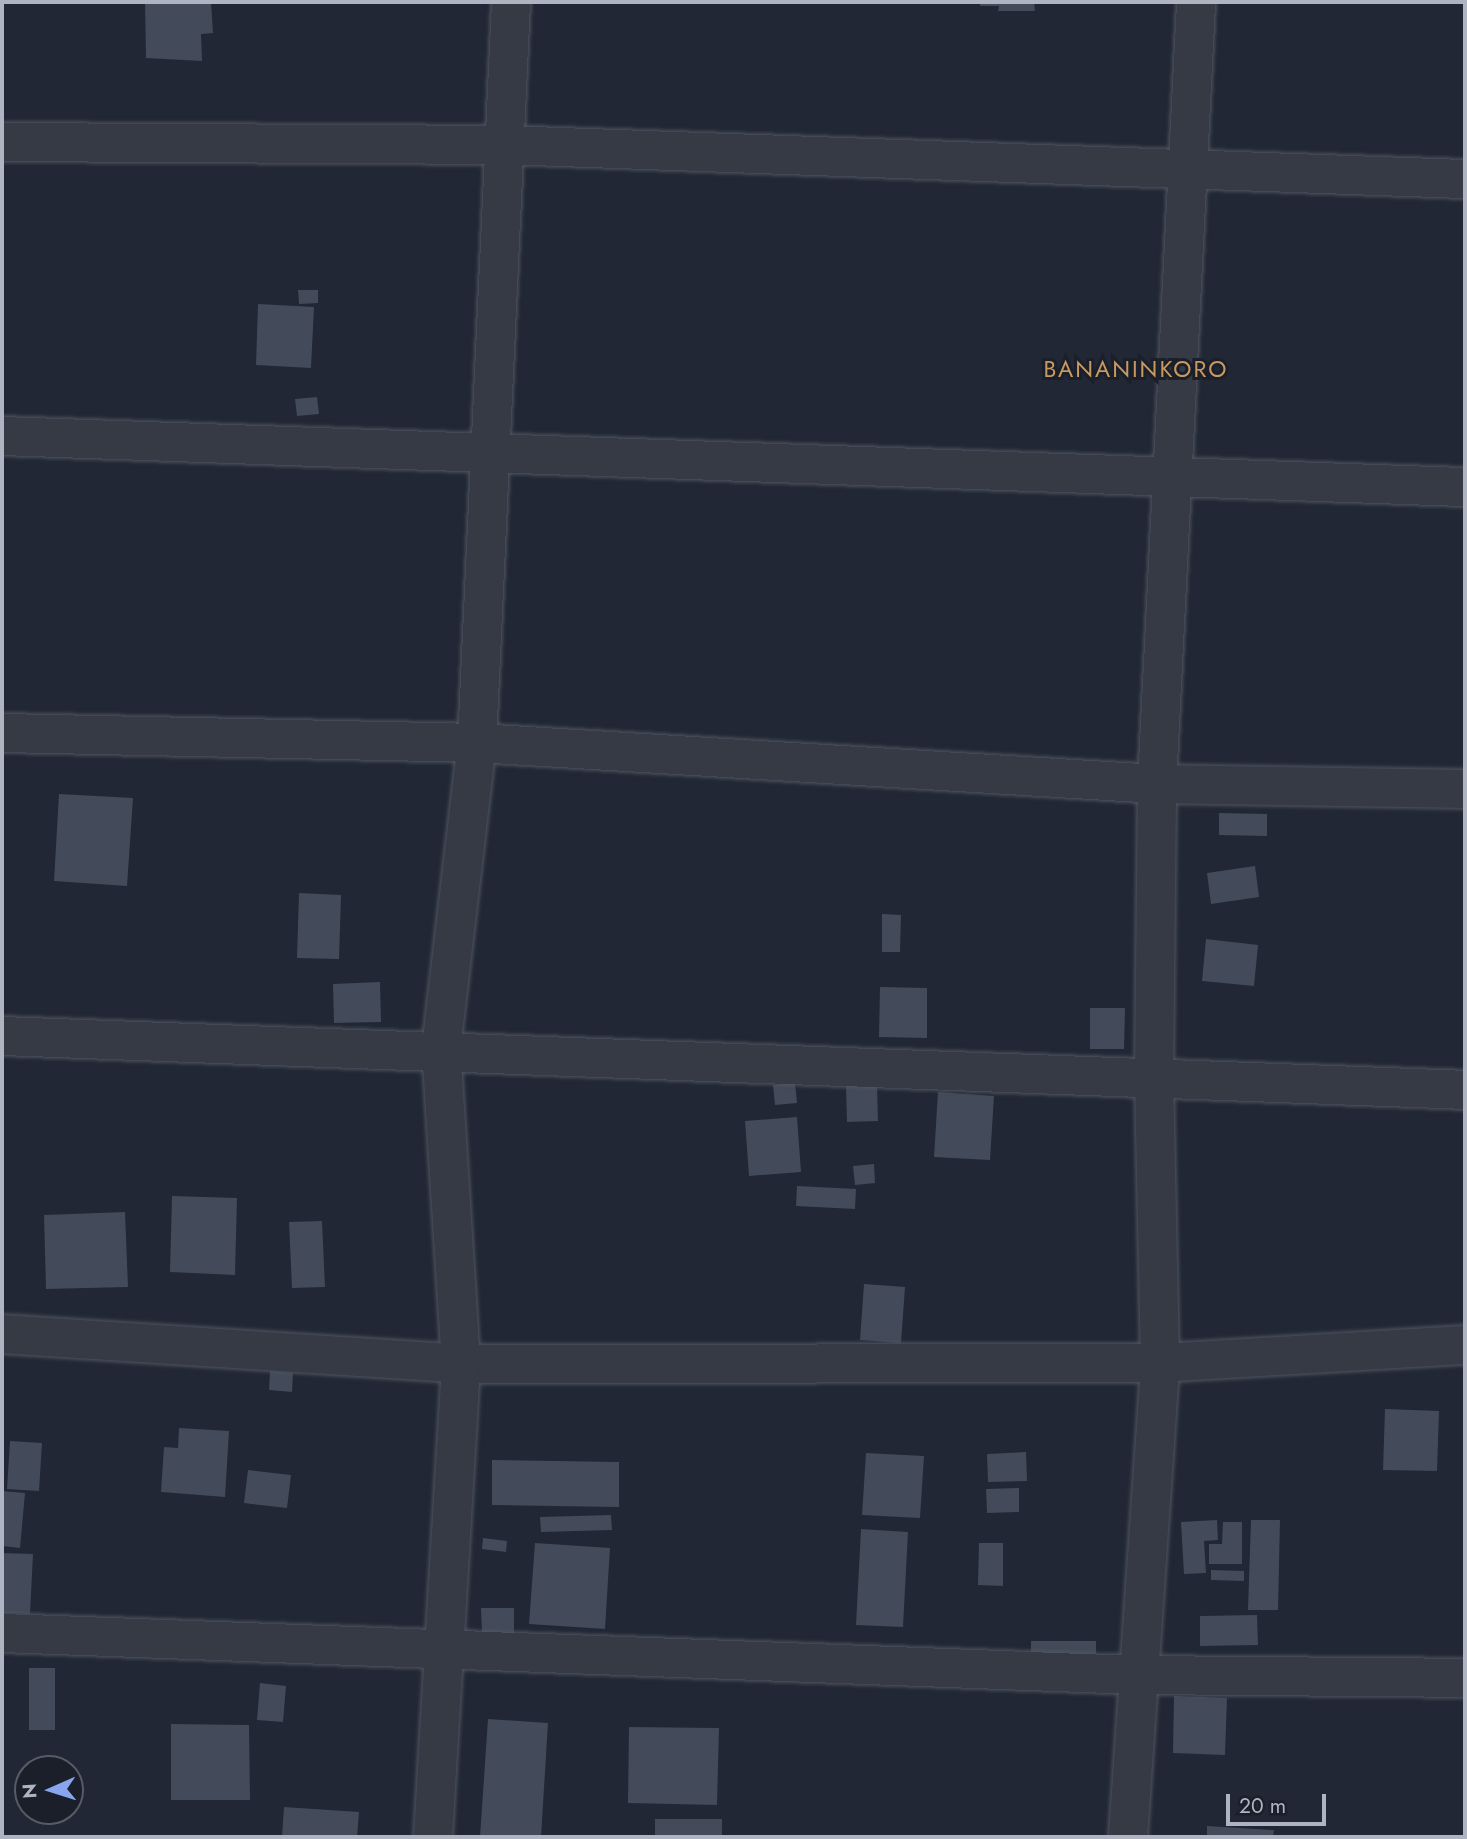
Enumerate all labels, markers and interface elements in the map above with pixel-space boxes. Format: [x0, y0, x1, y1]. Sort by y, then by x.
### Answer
district label: BANANINKORO [1045, 355, 1227, 383]
north arrow [14, 1755, 84, 1825]
scale bar [1229, 1780, 1329, 1824]
text: N [16, 1783, 43, 1799]
text: 20 m [1239, 1791, 1286, 1821]

